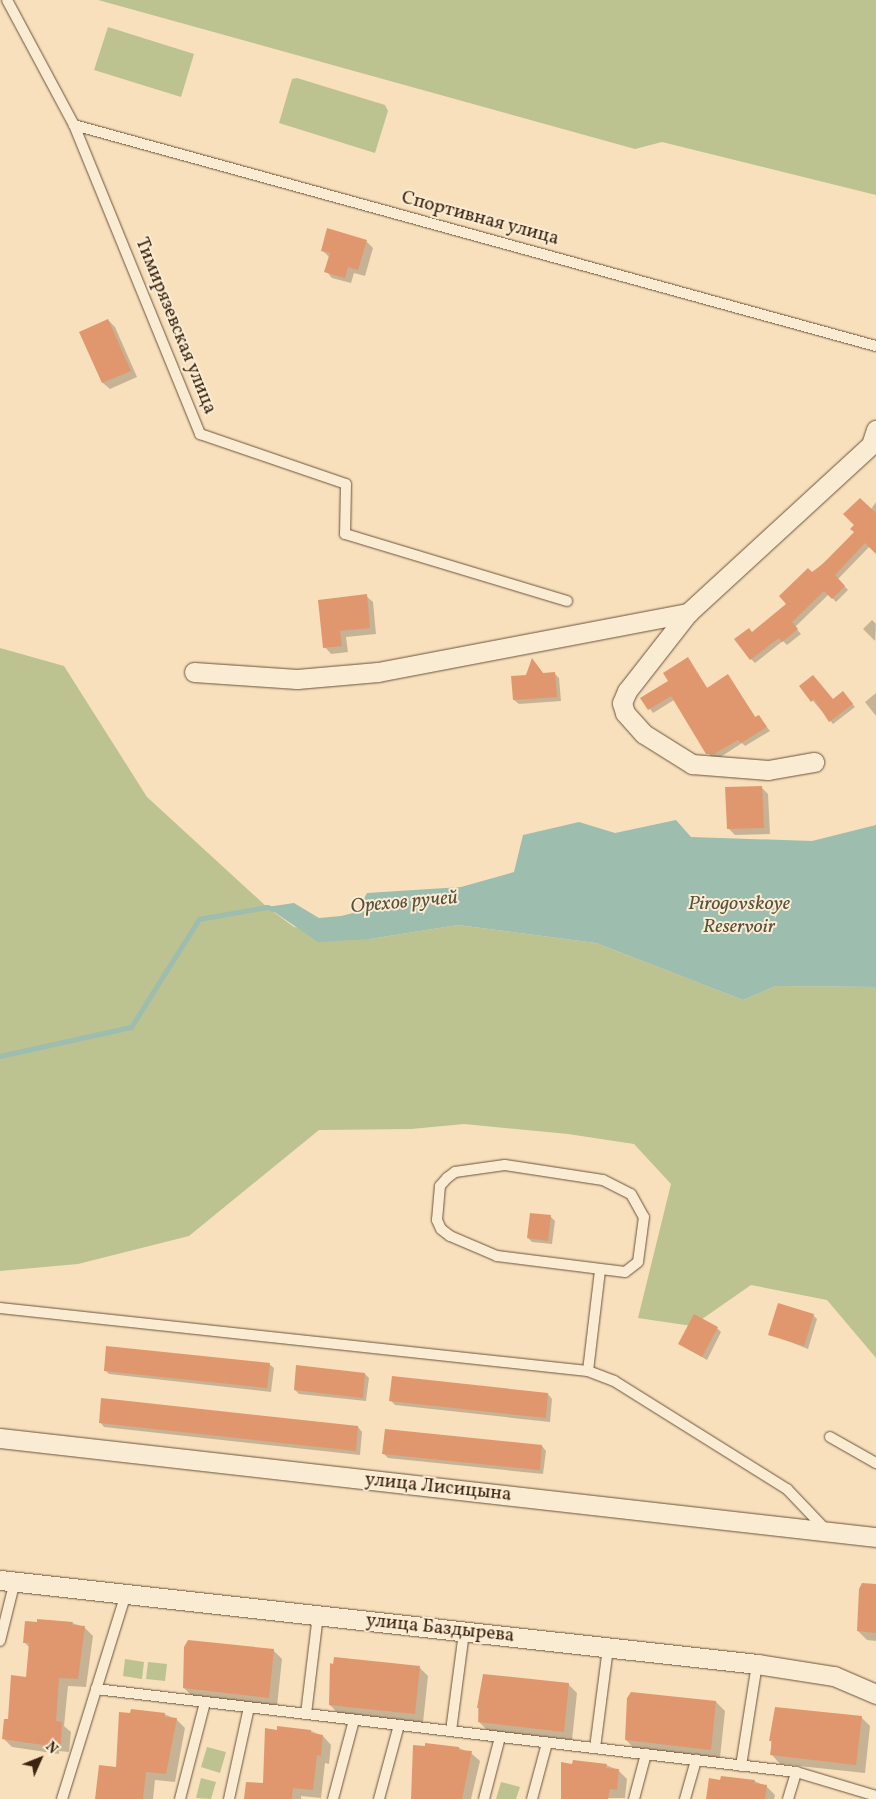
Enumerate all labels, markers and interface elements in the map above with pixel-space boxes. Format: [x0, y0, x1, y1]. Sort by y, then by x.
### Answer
street label: Спортивная улица [398, 187, 562, 251]
street label: Тимирязевская улица [129, 234, 221, 418]
water label: Орехов ручей [349, 886, 459, 920]
water label: Pirogovskoye Reservoir [688, 892, 790, 939]
street label: улица Лисицына [364, 1469, 512, 1507]
street label: улица Баздырева [365, 1610, 515, 1648]
north arrow [15, 1734, 65, 1784]
text: N [41, 1738, 62, 1758]

